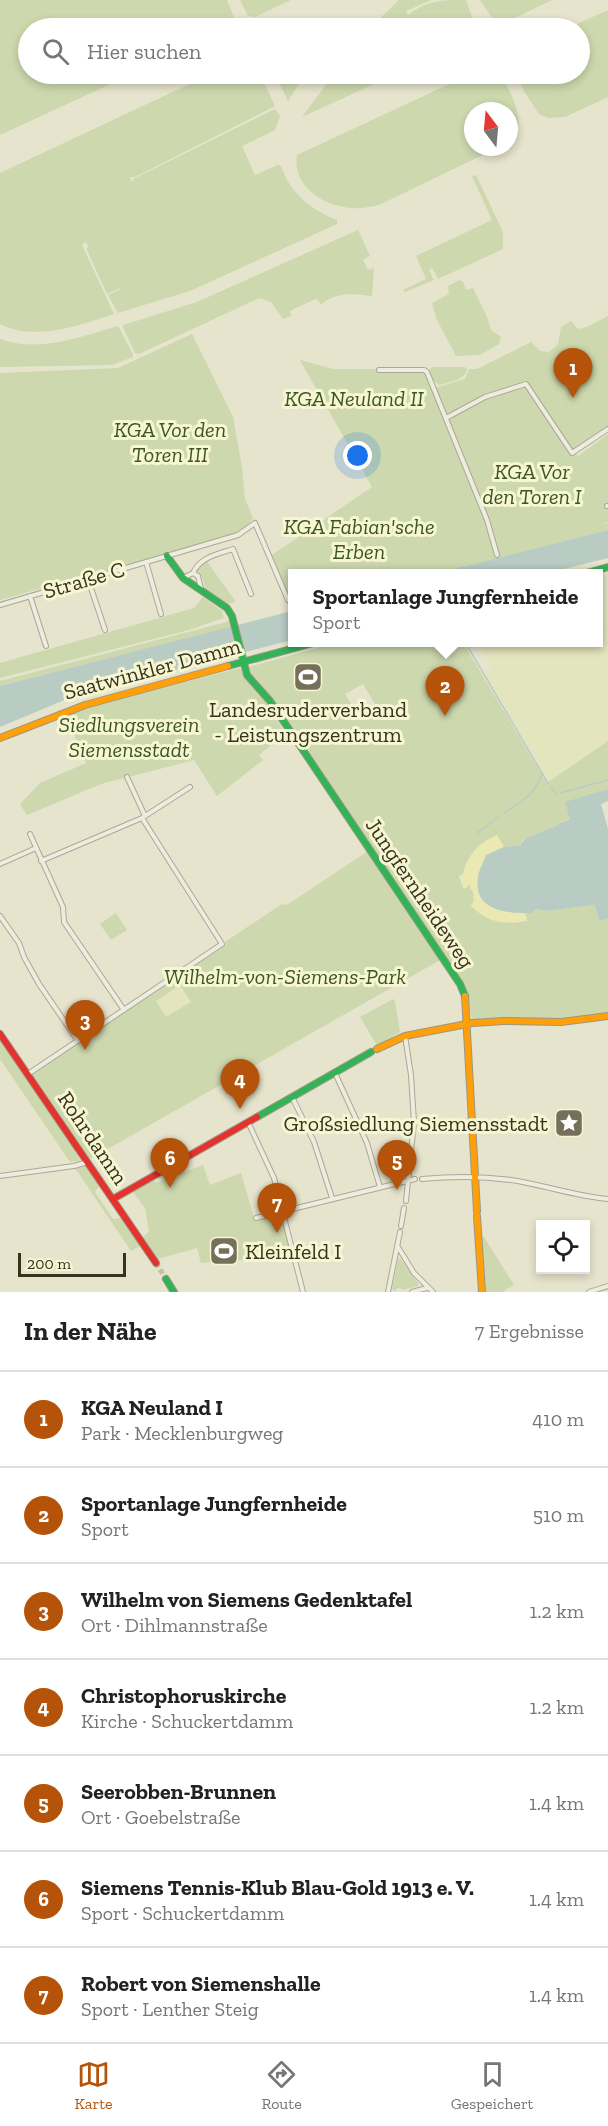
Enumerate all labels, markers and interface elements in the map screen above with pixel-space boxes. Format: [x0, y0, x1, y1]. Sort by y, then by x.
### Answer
search box [18, 18, 590, 84]
icon: search [39, 35, 72, 68]
text: Hier suchen [87, 38, 201, 65]
north arrow [464, 102, 518, 156]
pin: 1 [554, 348, 592, 398]
park label: KGA Neuland II [284, 385, 424, 412]
park label: KGA Vor den Toren III [114, 416, 226, 468]
your location [343, 441, 372, 470]
park label: KGA Vor den Toren I [482, 458, 582, 510]
park label: KGA Fabian'sche Erben [283, 513, 435, 565]
street label: Straße C [40, 555, 128, 605]
popup [288, 569, 603, 647]
text: Sportanlage Jungfernheide [313, 583, 578, 610]
text: Sport [313, 610, 360, 634]
street label: Saatwinkler Damm [60, 632, 244, 706]
sports icon: Landesruderverband - Leistungszentrum [292, 661, 324, 693]
pin: 2 [426, 666, 464, 716]
place label: Landesruderverband - Leistungszentrum [209, 696, 407, 748]
park label: Siedlungsverein Siemensstadt [59, 711, 199, 763]
street label: Jungfernheideweg [360, 813, 480, 973]
park label: Wilhelm-von-Siemens-Park [164, 963, 406, 990]
pin: 3 [66, 1000, 104, 1050]
pin: 4 [220, 1060, 260, 1109]
street label: Rohrdamm [52, 1086, 134, 1190]
place icon: Großsiedlung Siemensstadt [553, 1107, 585, 1139]
place label: Großsiedlung Siemensstadt [283, 1110, 549, 1137]
pin: 6 [150, 1138, 190, 1188]
pin: 5 [378, 1140, 416, 1190]
pin: 7 [258, 1184, 296, 1233]
map controls [536, 1220, 590, 1274]
button: locate [536, 1220, 590, 1274]
sports icon: Kleinfeld I [208, 1235, 240, 1267]
place label: Kleinfeld I [245, 1238, 341, 1265]
scale bar [18, 1250, 126, 1278]
text: 200 m [27, 1254, 71, 1273]
text: In der Nähe [24, 1315, 156, 1347]
text: 7 Ergebnisse [475, 1319, 584, 1343]
text: KGA Neuland I [81, 1394, 223, 1421]
text: 1 [39, 1407, 48, 1431]
text: 410 m [532, 1407, 584, 1431]
text: Park · Mecklenburgweg [81, 1421, 283, 1445]
text: Sportanlage Jungfernheide [81, 1490, 347, 1517]
text: 2 [38, 1503, 49, 1527]
text: 510 m [533, 1503, 584, 1527]
text: Sport [81, 1517, 129, 1541]
text: Wilhelm von Siemens Gedenktafel [81, 1586, 412, 1613]
text: 3 [38, 1599, 49, 1623]
text: 1.2 km [530, 1599, 584, 1623]
text: Ort · Dihlmannstraße [81, 1613, 268, 1637]
text: Christophoruskirche [81, 1682, 286, 1709]
text: 4 [38, 1695, 49, 1719]
text: 1.2 km [530, 1695, 584, 1719]
text: Kirche · Schuckertdamm [81, 1709, 293, 1733]
text: Seerobben-Brunnen [81, 1778, 276, 1805]
text: 5 [38, 1791, 49, 1815]
text: 1.4 km [529, 1791, 584, 1815]
text: Ort · Goebelstraße [81, 1805, 240, 1829]
text: Siemens Tennis-Klub Blau-Gold 1913 e. V. [81, 1874, 474, 1901]
text: 6 [38, 1887, 49, 1911]
text: 1.4 km [529, 1887, 584, 1911]
text: Sport · Schuckertdamm [81, 1901, 284, 1925]
text: Robert von Siemenshalle [81, 1970, 321, 1997]
text: 7 [39, 1983, 48, 2007]
text: 1.4 km [529, 1983, 584, 2007]
text: Sport · Lenther Steig [81, 1997, 259, 2021]
tab: Karte [74, 2058, 113, 2113]
tab: Route [261, 2058, 302, 2113]
tab: Gespeichert [451, 2058, 534, 2113]

